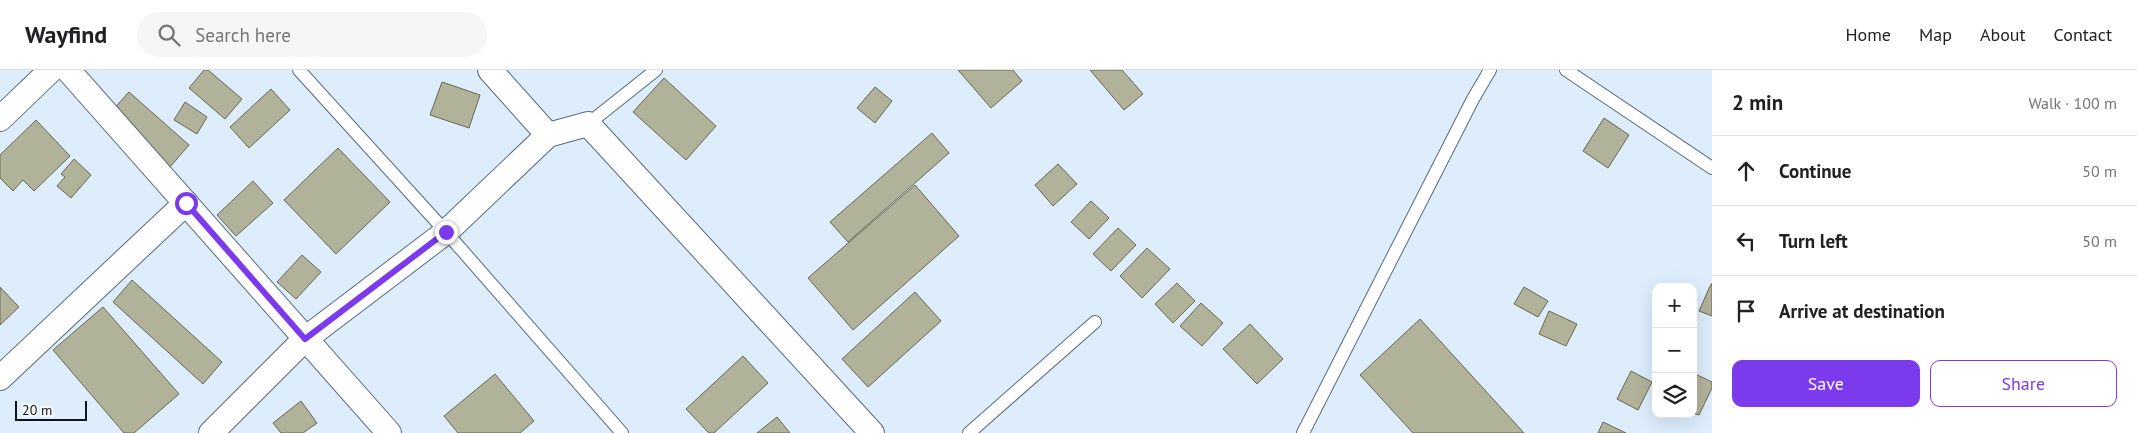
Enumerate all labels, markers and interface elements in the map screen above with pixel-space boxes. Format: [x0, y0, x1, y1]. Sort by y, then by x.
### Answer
search box [137, 12, 487, 57]
text: Wayfind [25, 19, 107, 50]
icon: search [155, 21, 183, 49]
text: Search here [195, 23, 291, 47]
text: Home [1845, 23, 1891, 46]
text: Map [1919, 23, 1952, 46]
text: About [1980, 23, 2026, 46]
text: Contact [2054, 23, 2112, 46]
text: 2 min [1732, 89, 1783, 116]
text: Walk · 100 m [2028, 93, 2117, 113]
icon: ahead [1732, 157, 1760, 185]
text: Continue [1779, 159, 1851, 183]
text: 50 m [2082, 161, 2117, 181]
route start [175, 192, 198, 215]
route end [435, 221, 458, 244]
icon: left [1732, 227, 1760, 255]
text: Turn left [1779, 229, 1848, 253]
text: 50 m [2082, 231, 2117, 251]
map controls [1652, 283, 1697, 418]
button: + [1652, 283, 1697, 328]
icon: arrive [1732, 297, 1760, 325]
text: Arrive at destination [1779, 299, 1945, 323]
button: − [1652, 328, 1697, 373]
button: Save [1732, 360, 1920, 407]
button: Share [1930, 360, 2117, 407]
button: layers [1652, 373, 1697, 418]
scale bar [15, 398, 88, 421]
text: 20 m [22, 401, 52, 419]

